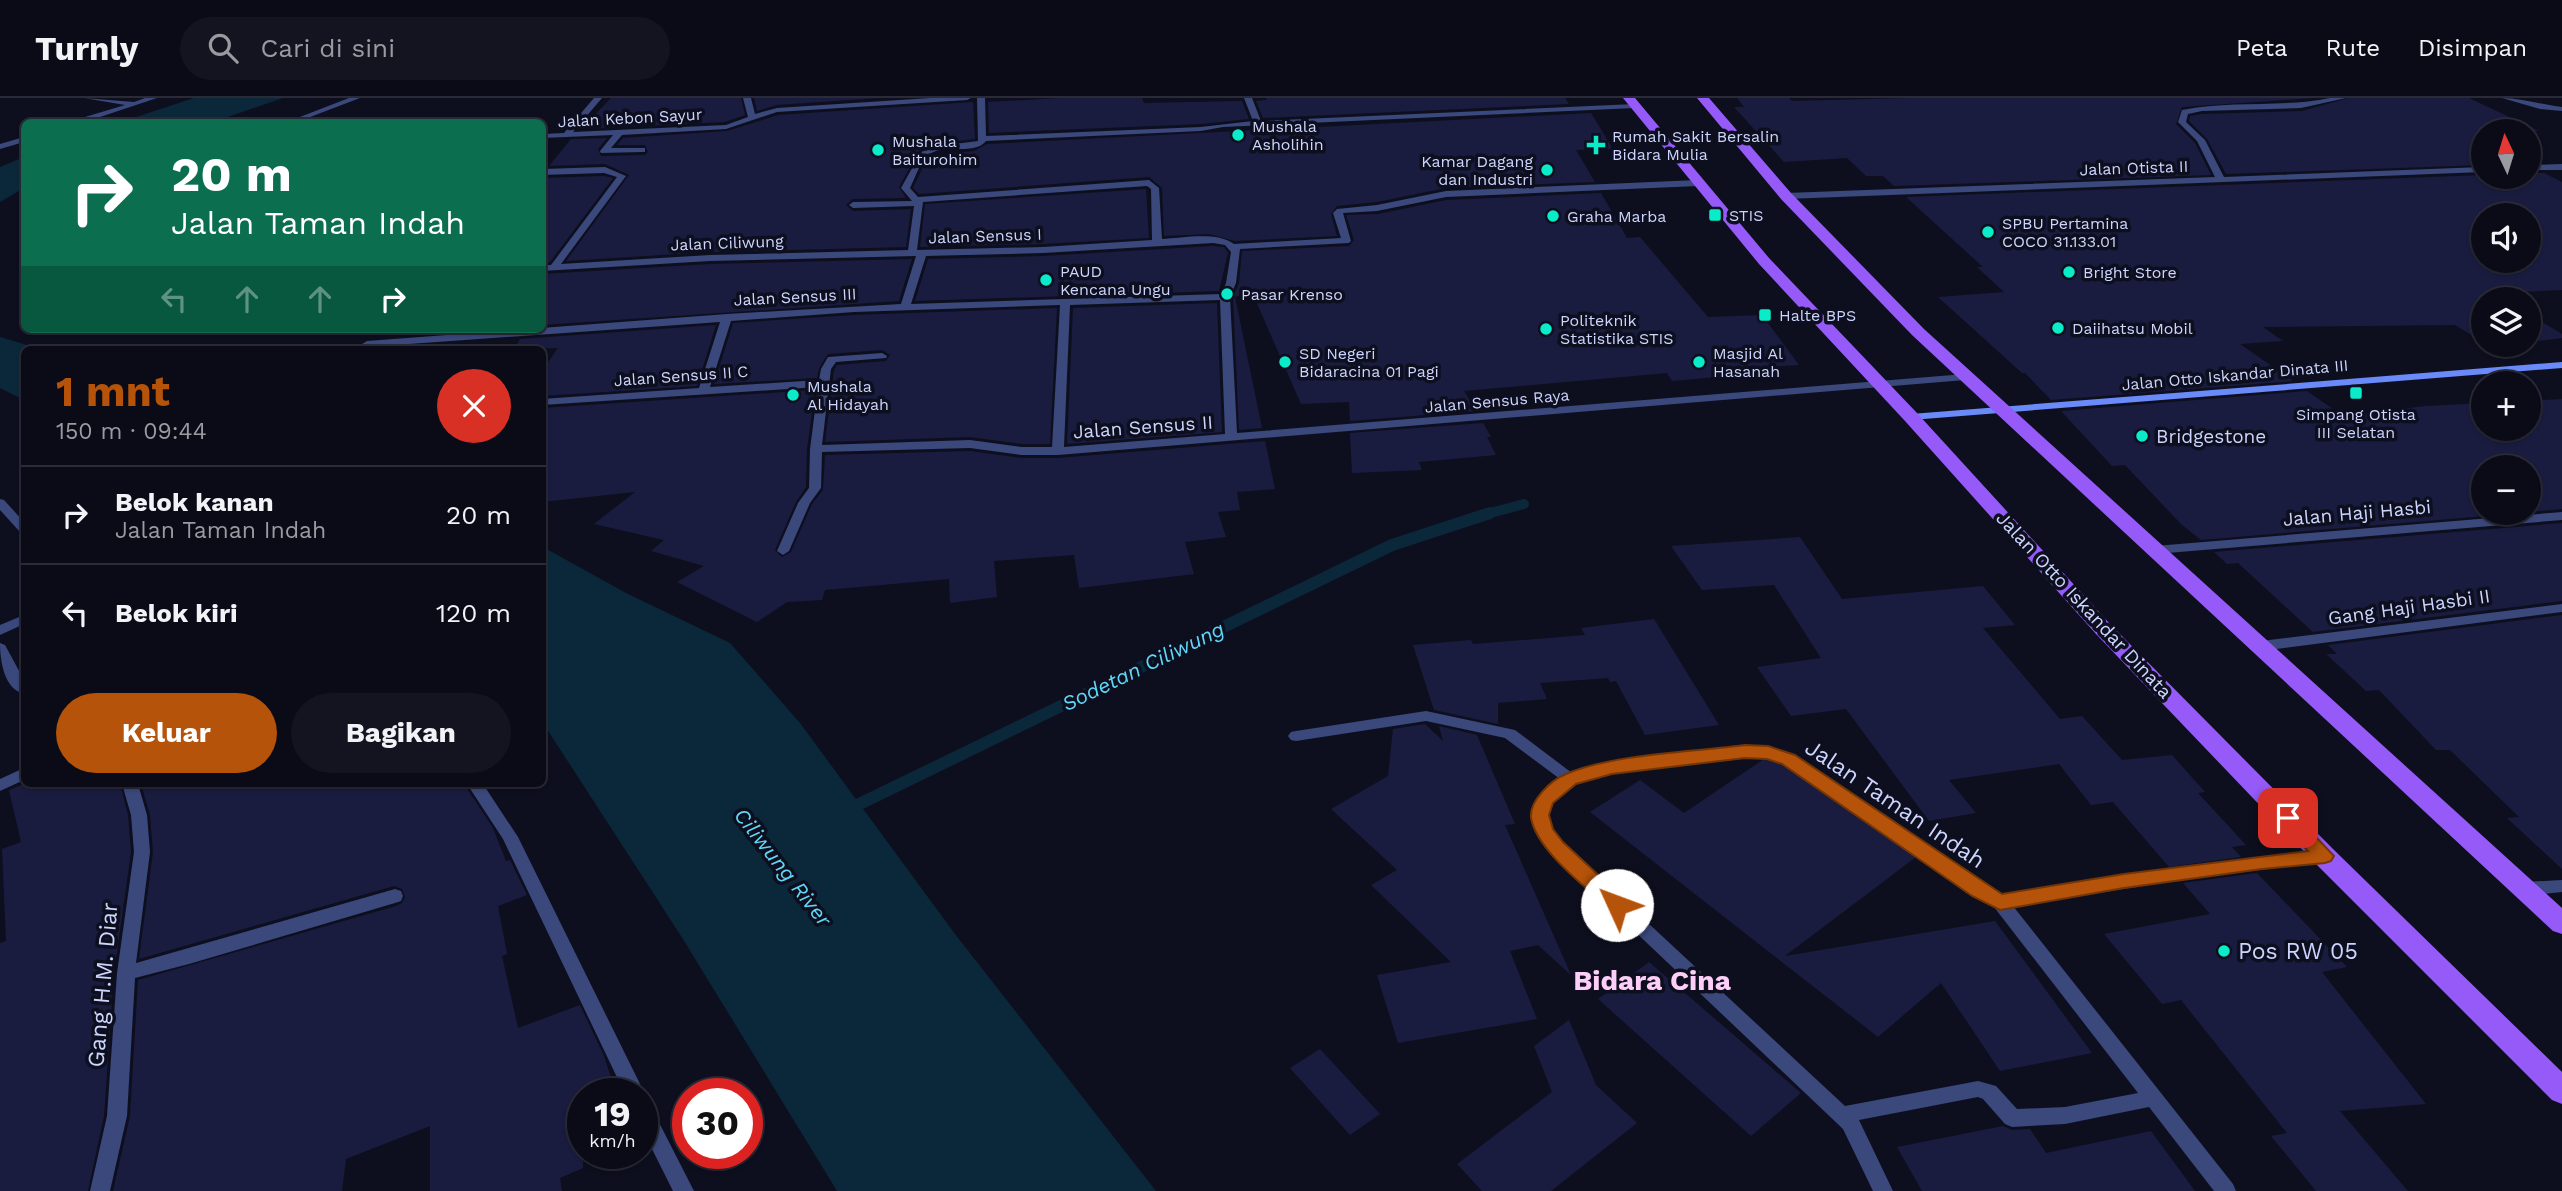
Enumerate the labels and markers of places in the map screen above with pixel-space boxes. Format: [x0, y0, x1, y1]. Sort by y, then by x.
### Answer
place label: Mushala Asholihin [1252, 117, 1324, 154]
marker: Mushala Asholihin [1230, 127, 1246, 143]
place label: Rumah Sakit Bersalin Bidara Mulia [1612, 127, 1779, 164]
place label: Mushala Baiturohim [892, 132, 978, 169]
marker: Rumah Sakit Bersalin Bidara Mulia [1586, 135, 1606, 155]
marker: Mushala Baiturohim [870, 142, 886, 158]
place label: Kamar Dagang dan Industri [1421, 152, 1533, 189]
marker: Kamar Dagang dan Industri [1539, 162, 1555, 178]
place label: STIS [1729, 206, 1763, 225]
place label: Graha Marba [1567, 207, 1666, 226]
marker: STIS [1707, 207, 1723, 223]
marker: Graha Marba [1545, 208, 1561, 224]
place label: SPBU Pertamina COCO 31.133.01 [2002, 214, 2128, 251]
marker: SPBU Pertamina COCO 31.133.01 [1980, 224, 1996, 240]
place label: PAUD Kencana Ungu [1060, 262, 1171, 299]
place label: Bright Store [2083, 263, 2177, 282]
marker: Bright Store [2061, 264, 2077, 280]
marker: PAUD Kencana Ungu [1038, 272, 1054, 288]
place label: Pasar Krenso [1241, 285, 1343, 304]
marker: Pasar Krenso [1219, 286, 1235, 302]
place label: Halte BPS [1779, 306, 1856, 325]
marker: Halte BPS [1757, 307, 1773, 323]
place label: Politeknik Statistika STIS [1560, 311, 1674, 348]
place label: Daiihatsu Mobil [2072, 319, 2193, 338]
marker: Daiihatsu Mobil [2050, 320, 2066, 336]
marker: Politeknik Statistika STIS [1538, 321, 1554, 337]
place label: SD Negeri Bidaracina 01 Pagi [1299, 344, 1439, 381]
place label: Masjid Al Hasanah [1713, 344, 1783, 381]
marker: SD Negeri Bidaracina 01 Pagi [1277, 354, 1293, 370]
marker: Masjid Al Hasanah [1691, 354, 1707, 370]
place label: Mushala Al Hidayah [807, 377, 889, 414]
marker: Simpang Otista III Selatan [2348, 385, 2364, 401]
marker: Mushala Al Hidayah [785, 387, 801, 403]
place label: Simpang Otista III Selatan [2296, 405, 2416, 442]
place label: Bridgestone [2156, 425, 2266, 448]
marker: Bridgestone [2134, 428, 2150, 444]
pin [2258, 788, 2318, 848]
place label: Pos RW 05 [2238, 938, 2358, 965]
marker: Pos RW 05 [2216, 943, 2232, 959]

